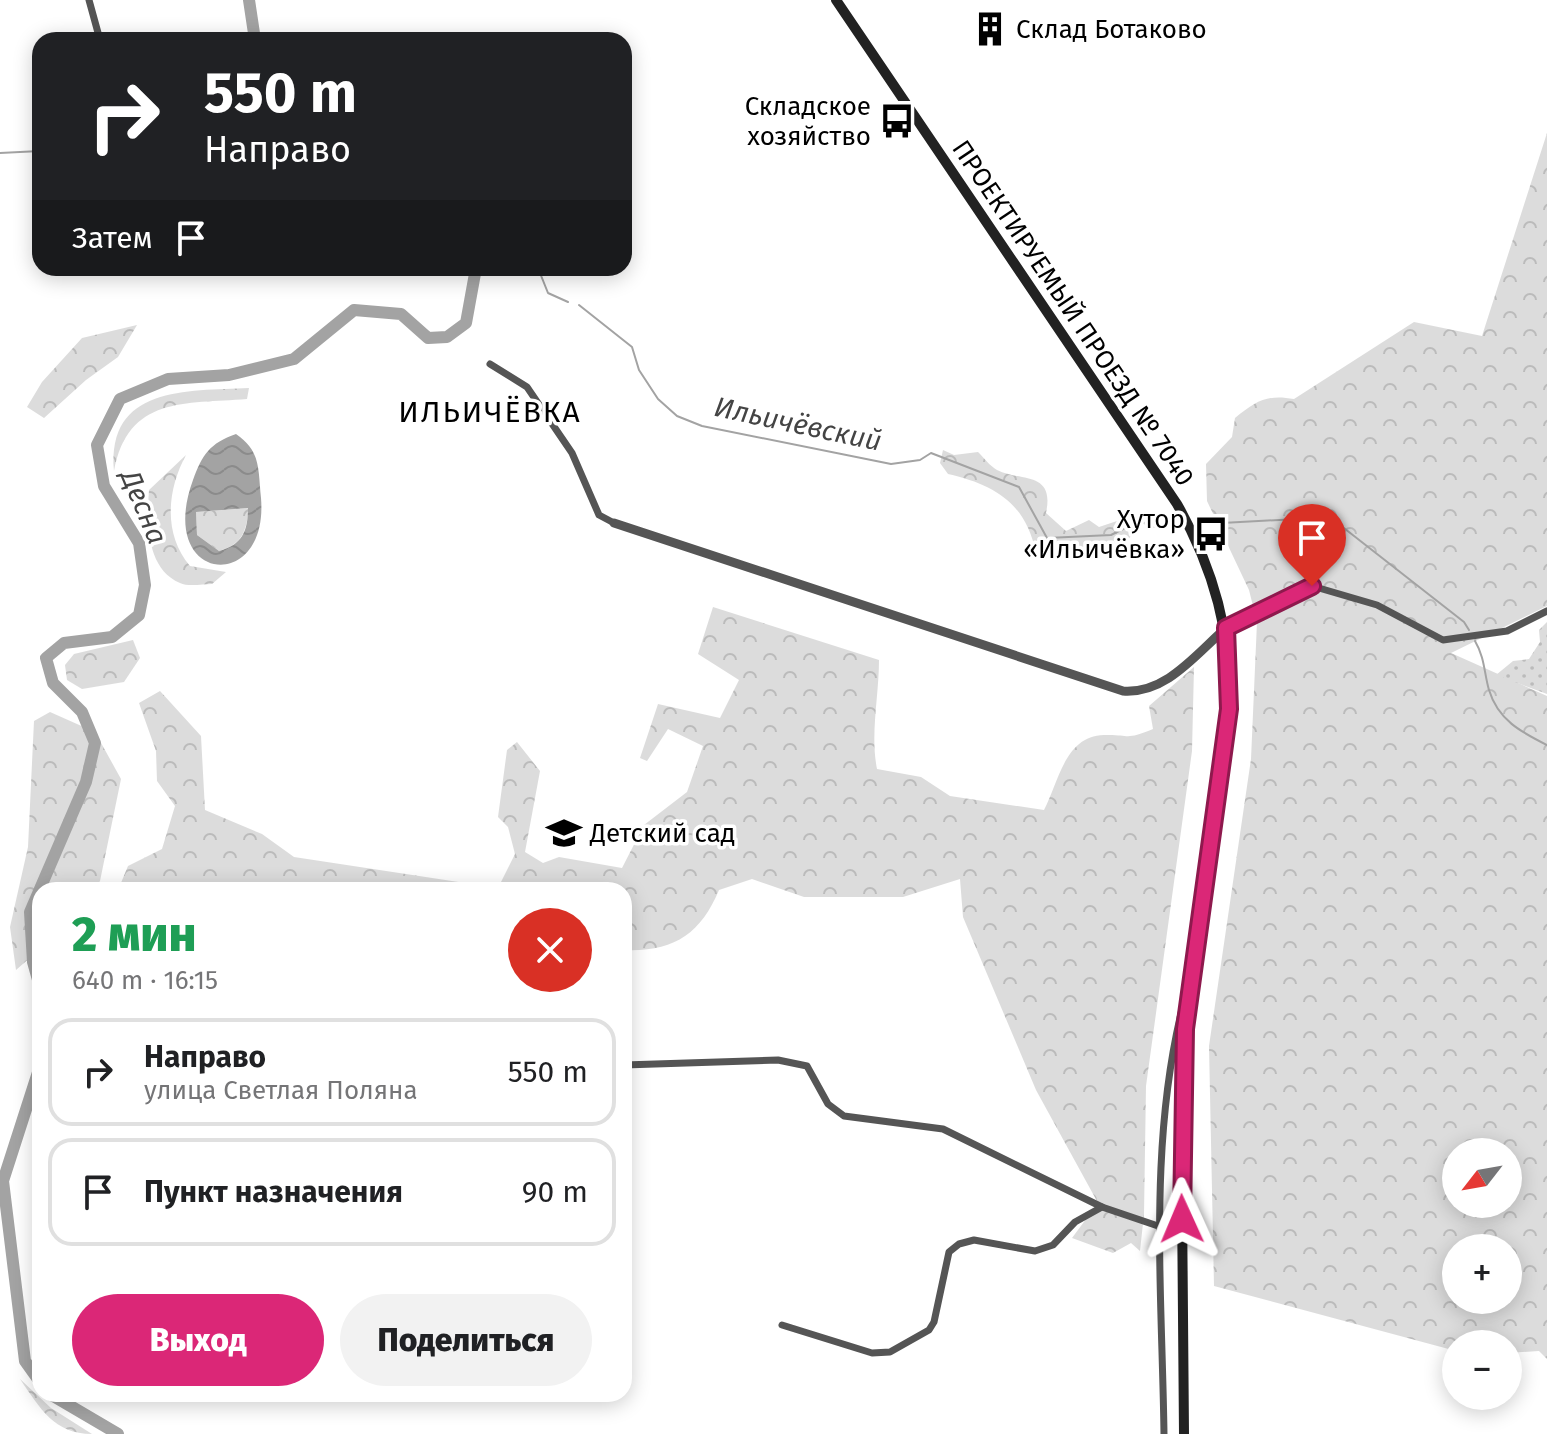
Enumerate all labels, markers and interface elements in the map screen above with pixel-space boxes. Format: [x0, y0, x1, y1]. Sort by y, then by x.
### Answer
building icon: Склад Ботаково [971, 10, 1009, 48]
place label: Склад Ботаково [1016, 14, 1207, 45]
text: 550 m [204, 60, 357, 127]
icon: right [72, 64, 176, 168]
place label: Складское хозяйство [745, 91, 871, 152]
bus stop icon: Складское хозяйство [878, 102, 916, 140]
text: Направо [204, 128, 351, 172]
street label: ПРОЕКТИРУЕМЫЙ ПРОЕЗД № 7040 [945, 134, 1201, 492]
icon: arrive [169, 216, 213, 260]
text: Затем [72, 220, 153, 256]
water label: Ильичёвский [711, 390, 885, 458]
district label: ИЛЬИЧЁВКА [398, 394, 582, 430]
water label: Десна [113, 463, 174, 549]
place label: Хутор «Ильичёвка» [1023, 504, 1185, 565]
pin [1278, 504, 1346, 586]
bus stop icon: Хутор «Ильичёвка» [1192, 515, 1230, 553]
icon: arrive [1290, 516, 1334, 560]
school or university icon: Детский сад [545, 814, 583, 852]
place label: Детский сад [589, 818, 735, 849]
text: 2 мин [72, 906, 197, 964]
button: close [508, 908, 592, 992]
text: 640 m · 16:15 [72, 965, 218, 996]
text: Направо [144, 1039, 266, 1075]
icon: right [76, 1050, 120, 1094]
text: 550 m [508, 1054, 588, 1090]
text: улица Светлая Поляна [144, 1075, 418, 1106]
north arrow [1442, 1138, 1522, 1218]
map controls [1442, 1138, 1522, 1410]
icon: arrive [76, 1170, 120, 1214]
text: Пункт назначения [144, 1174, 403, 1210]
text: 90 m [522, 1174, 588, 1210]
position arrow [1140, 1177, 1224, 1261]
button: + [1442, 1234, 1522, 1314]
button: Выход [72, 1294, 324, 1386]
button: Поделиться [340, 1294, 592, 1386]
button: − [1442, 1330, 1522, 1410]

